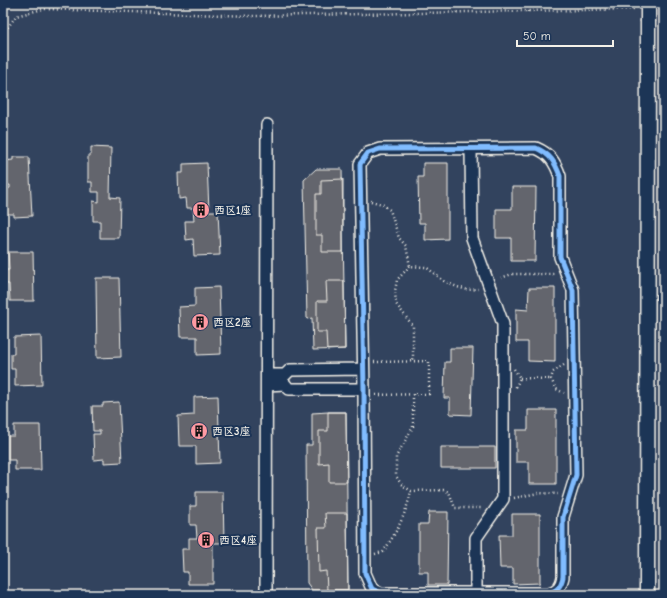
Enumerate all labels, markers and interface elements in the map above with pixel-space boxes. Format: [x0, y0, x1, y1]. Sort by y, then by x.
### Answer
scale bar [517, 22, 613, 48]
text: 50 m [523, 29, 551, 43]
building icon: 西区1座 [191, 200, 211, 220]
place label: 西区1座 [214, 204, 251, 217]
building icon: 西区2座 [190, 312, 210, 332]
place label: 西区2座 [213, 316, 251, 329]
building icon: 西区3座 [189, 421, 209, 441]
place label: 西区3座 [212, 425, 250, 438]
building icon: 西区4座 [196, 530, 216, 550]
place label: 西区4座 [219, 534, 257, 547]

